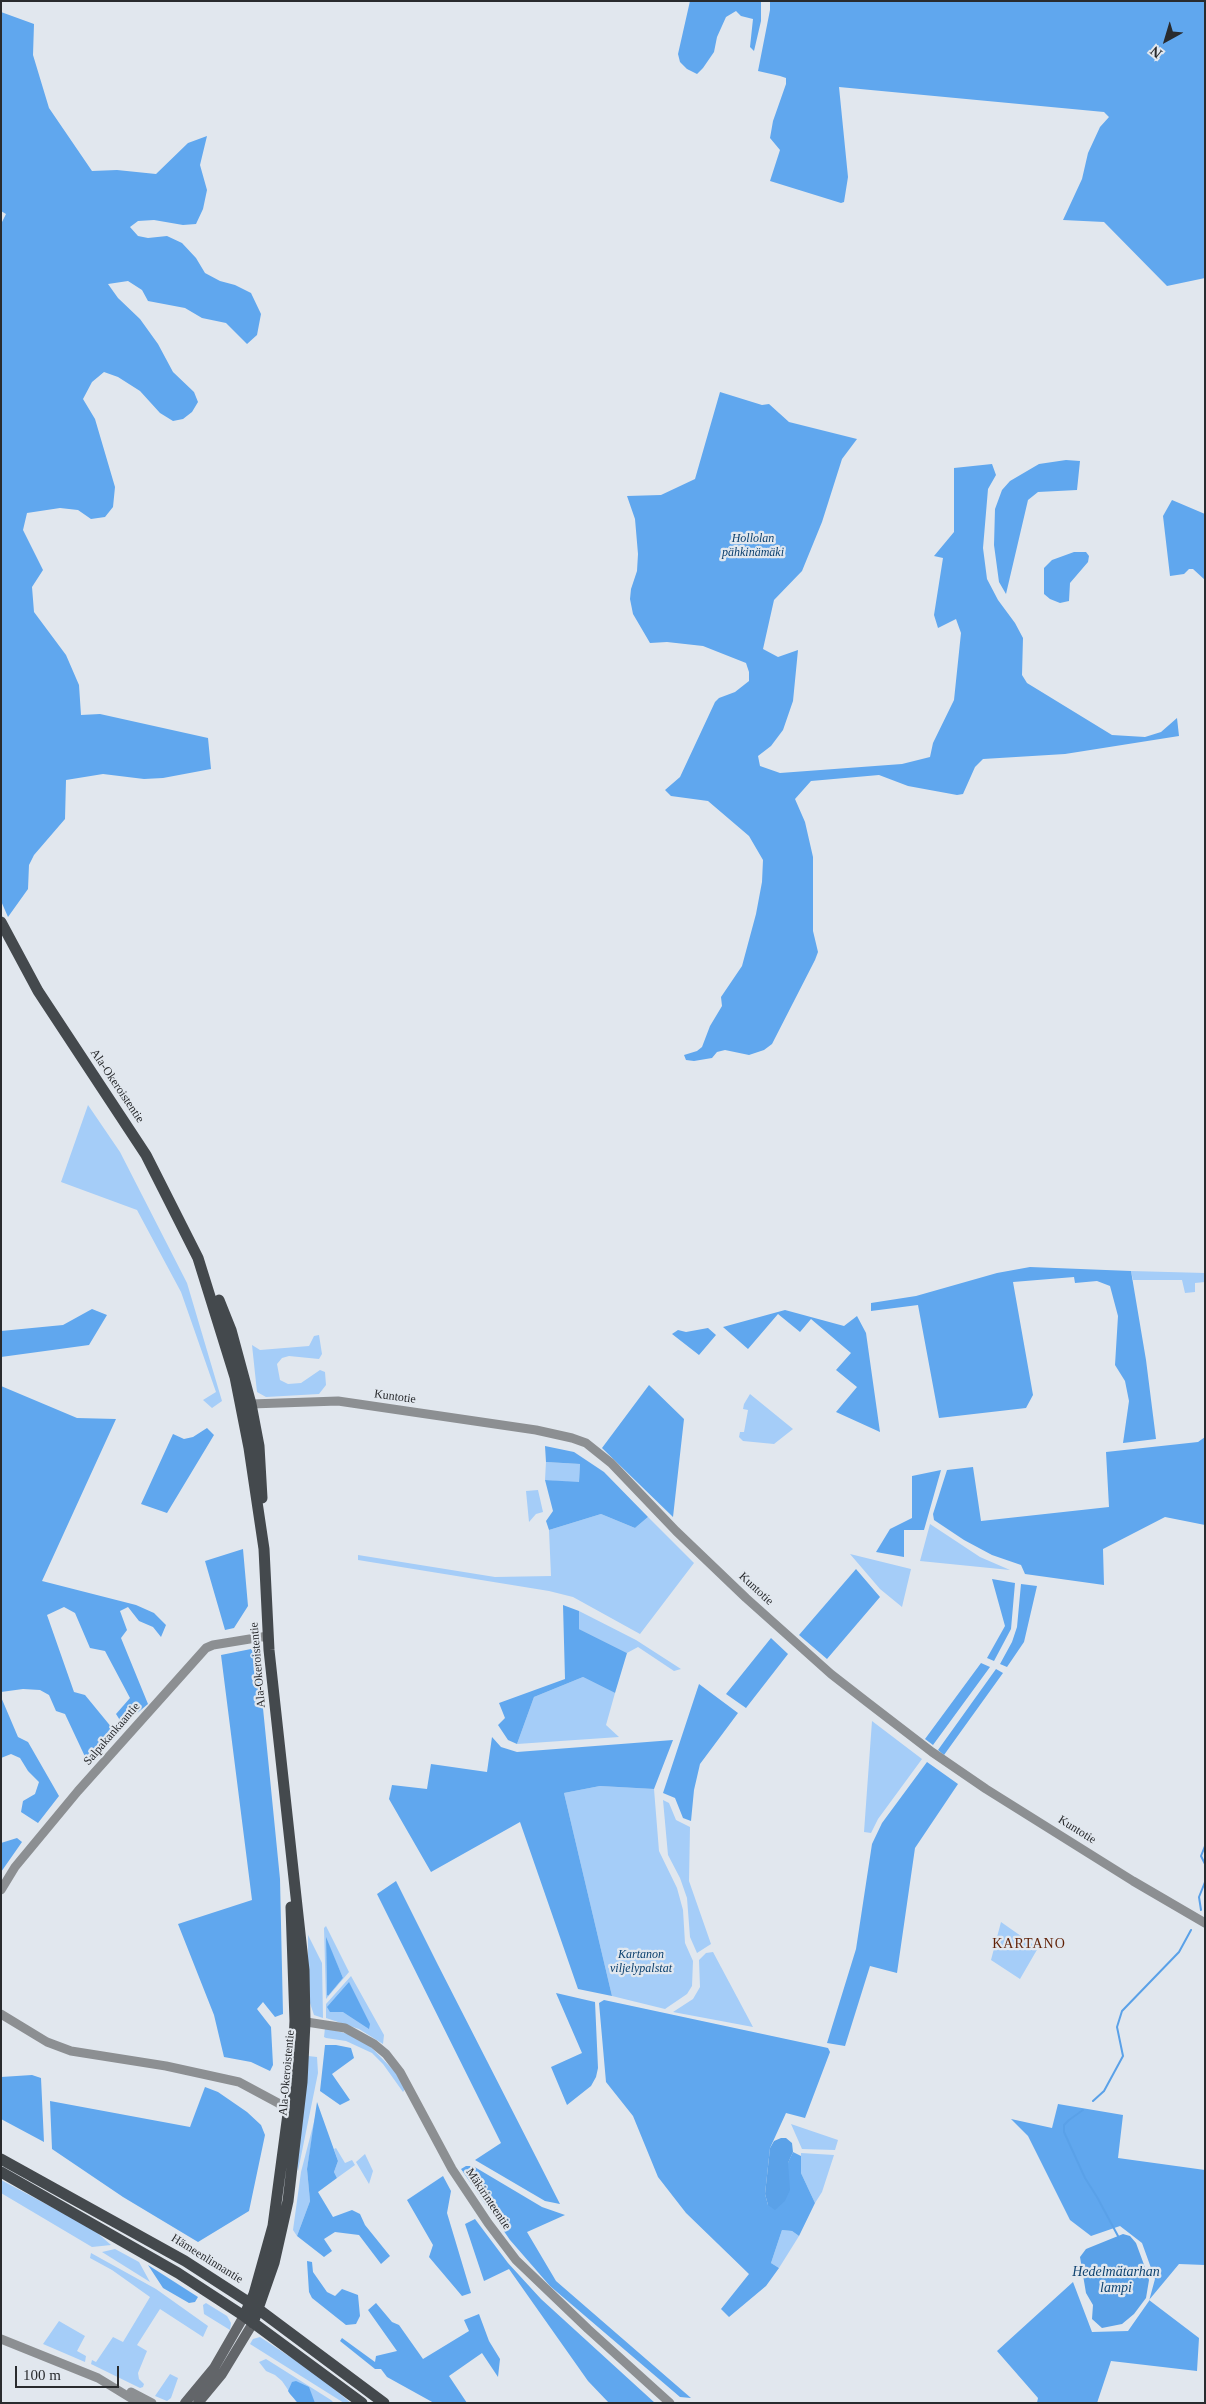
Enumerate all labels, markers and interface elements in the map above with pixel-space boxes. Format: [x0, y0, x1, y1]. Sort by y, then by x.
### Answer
north arrow [1141, 15, 1191, 65]
text: N [1148, 43, 1165, 61]
park label: Hollolan pähkinämäki [722, 532, 784, 560]
street label: Ala-Okeroistentie [87, 1046, 147, 1126]
street label: Kuntotie [373, 1387, 417, 1407]
street label: Kuntotie [736, 1569, 776, 1609]
street label: Ala-Okeroistentie [247, 1622, 269, 1708]
street label: Salpakankaantie [81, 1700, 143, 1768]
street label: Kuntotie [1055, 1813, 1099, 1847]
district label: KARTANO [991, 1936, 1067, 1952]
park label: Kartanon viljelypalstat [610, 1948, 672, 1976]
street label: Ala-Okeroistentie [276, 2030, 298, 2116]
street label: Mäkirinteentie [462, 2166, 514, 2232]
street label: Hämeenlinnantie [168, 2231, 246, 2287]
water label: Hedelmätarhan lampi [1072, 2264, 1160, 2296]
scale bar [18, 2356, 121, 2388]
text: 100 m [23, 2367, 61, 2383]

